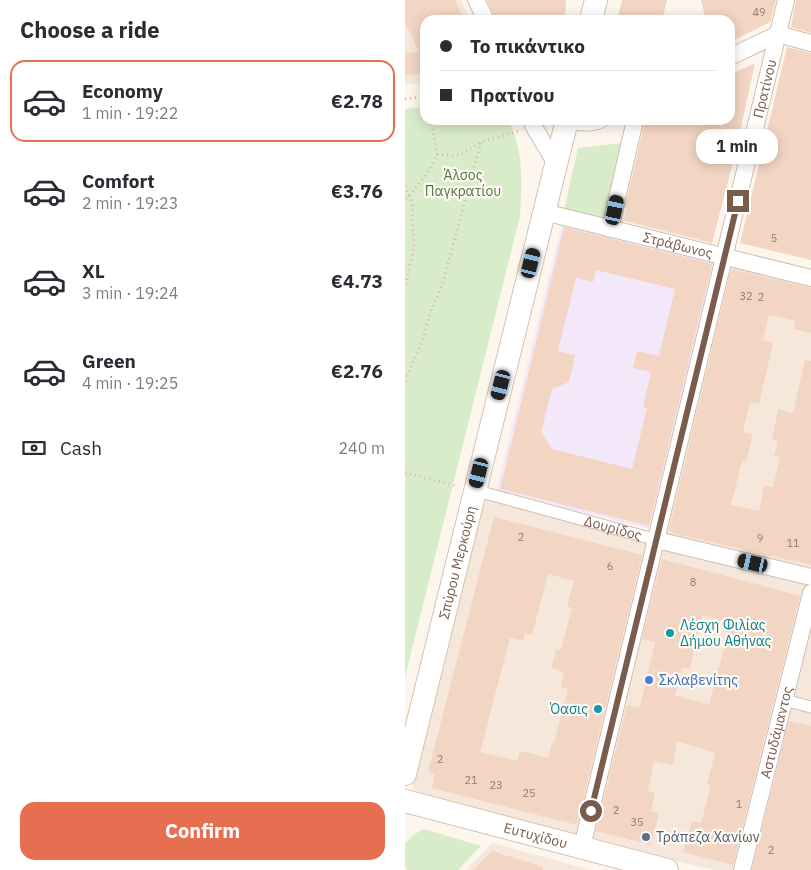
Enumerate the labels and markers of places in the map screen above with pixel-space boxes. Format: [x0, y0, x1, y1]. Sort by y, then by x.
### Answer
place label: Λέσχη Φιλίας Δήμου Αθήνας [680, 616, 772, 650]
marker: Λέσχη Φιλίας Δήμου Αθήνας [664, 627, 676, 639]
place label: Σκλαβενίτης [659, 671, 738, 689]
marker: Σκλαβενίτης [643, 674, 655, 686]
place label: Όασις [549, 700, 588, 718]
marker: Όασις [592, 703, 604, 715]
place label: Τράπεζα Χανίων [656, 828, 760, 846]
marker: Τράπεζα Χανίων [640, 831, 652, 843]

